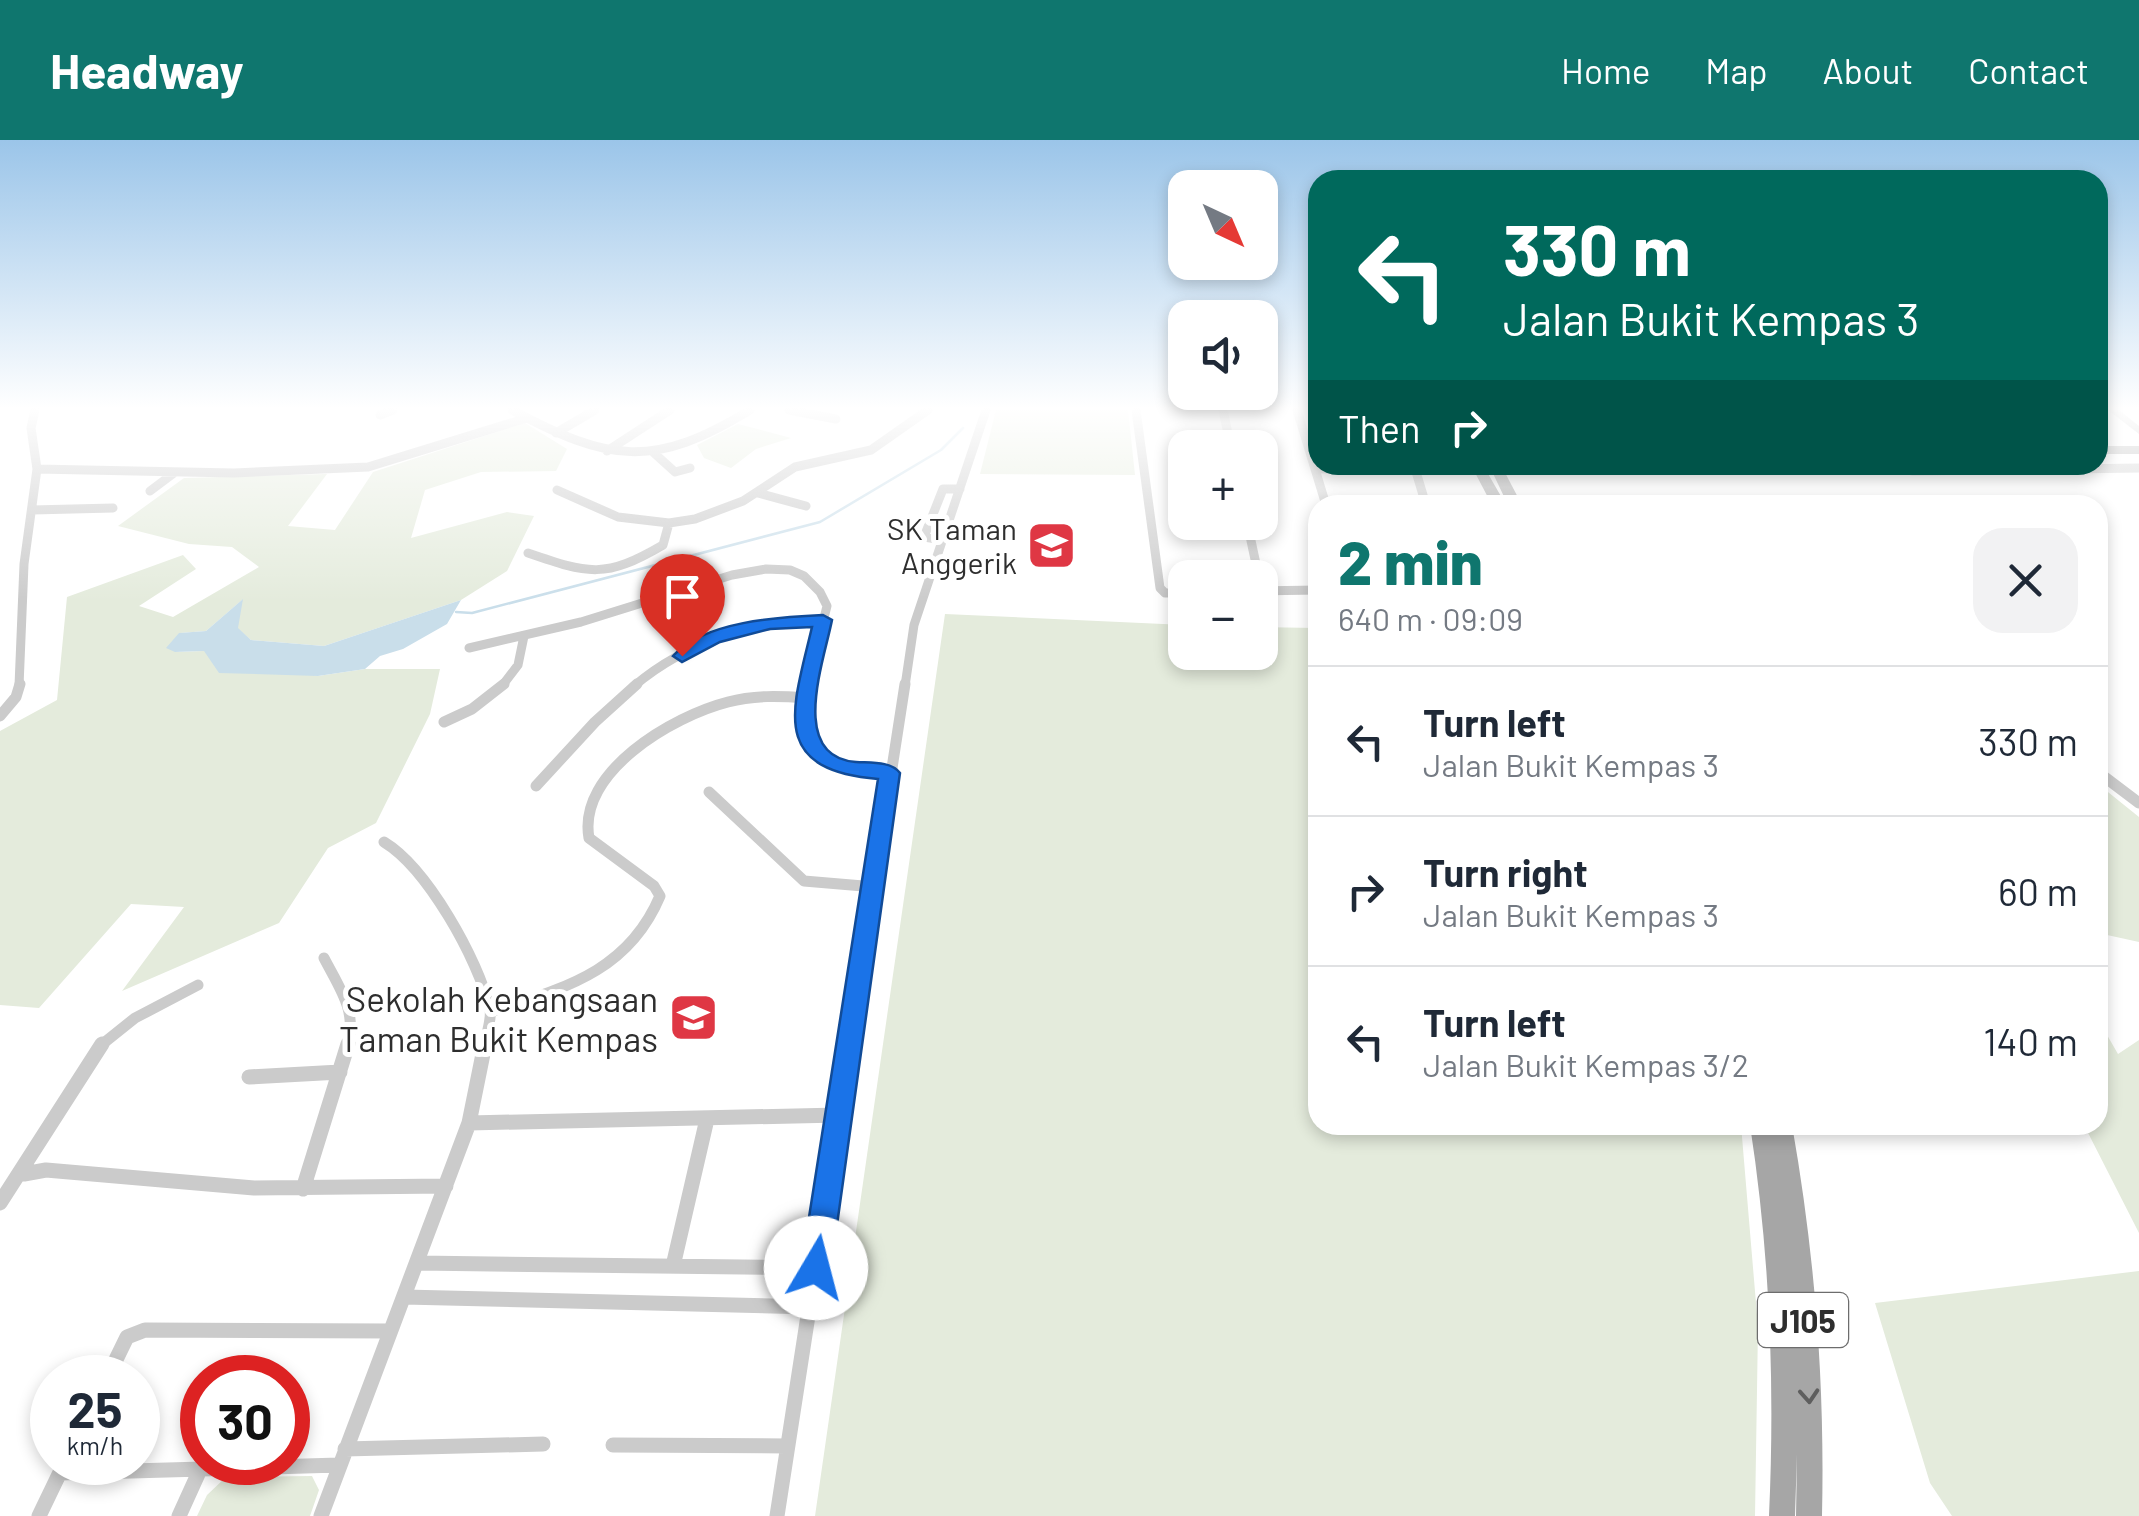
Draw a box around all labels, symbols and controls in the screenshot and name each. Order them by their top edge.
text: Headway [50,41,244,99]
text: Home [1561,49,1650,91]
text: Map [1705,49,1768,91]
text: About [1823,49,1913,91]
text: Contact [1968,49,2089,91]
north arrow [1168,170,1278,280]
map controls [1168,170,1278,670]
text: 330 m [1503,206,1691,290]
icon: left [1338,210,1468,340]
text: Jalan Bukit Kempas 3 [1503,291,1919,345]
button: sound [1168,300,1278,410]
icon: right [1441,400,1496,455]
text: Then [1338,405,1421,451]
button: + [1168,430,1278,540]
place label: SK Taman Anggerik [887,510,1017,580]
school or university icon: SK Taman Anggerik [1026,519,1078,571]
text: 2 min [1338,525,1483,597]
button: close [1973,528,2078,633]
pin [640,554,725,657]
button: − [1168,560,1278,670]
icon: arrive [655,569,710,624]
text: 640 m · 09:09 [1338,599,1523,637]
text: Turn left [1423,699,1566,745]
icon: left [1338,714,1393,769]
text: 330 m [1978,718,2078,764]
text: Jalan Bukit Kempas 3 [1423,745,1719,783]
text: Turn right [1423,849,1588,895]
icon: right [1338,864,1393,919]
text: 60 m [1998,868,2078,914]
text: Jalan Bukit Kempas 3 [1423,895,1719,933]
place label: Sekolah Kebangsaan Taman Bukit Kempas [339,977,658,1059]
school or university icon: Sekolah Kebangsaan Taman Bukit Kempas [667,992,719,1044]
text: Turn left [1423,999,1566,1045]
icon: left [1338,1014,1393,1069]
text: 140 m [1983,1018,2078,1064]
text: Jalan Bukit Kempas 3/2 [1423,1045,1749,1083]
position arrow [764,1216,868,1320]
road number: J105 [1758,1293,1848,1347]
speed limit sign: 30 [180,1355,310,1485]
text: 25 [68,1378,122,1438]
one-way arrow [1798,1388,1819,1404]
text: km/h [67,1430,123,1460]

